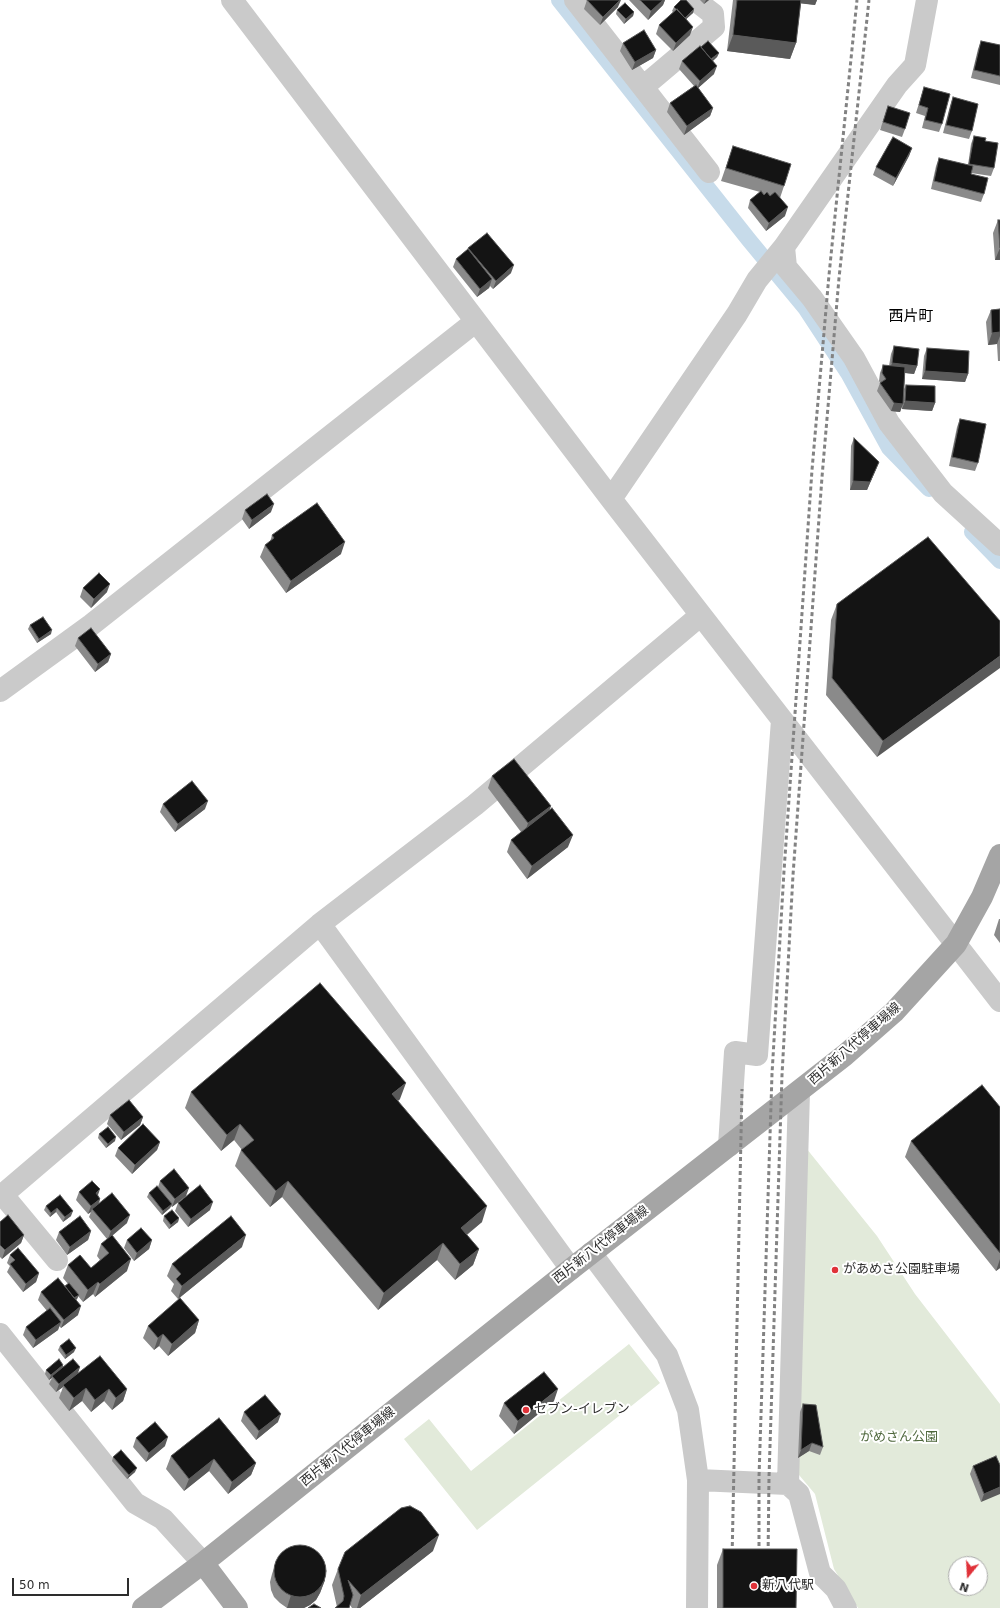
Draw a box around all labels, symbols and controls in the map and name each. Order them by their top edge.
district label: 西片町 [889,308,933,326]
street label: 西片新八代停車場線 [806,1000,904,1088]
street label: 西片新八代停車場線 [550,1203,652,1287]
place label: があめさ公園駐車場 [843,1262,960,1278]
marker: があめさ公園駐車場 [830,1265,840,1275]
place label: セブン-イレブン [534,1402,630,1418]
street label: 西片新八代停車場線 [298,1404,398,1490]
marker: セブン-イレブン [521,1405,531,1415]
park label: がめさん公園 [860,1430,938,1446]
north arrow [948,1556,988,1596]
scale bar [14,1570,131,1596]
text: 50 m [19,1578,50,1592]
place label: 新八代駅 [762,1578,814,1594]
text: N [958,1579,971,1595]
marker: 新八代駅 [749,1581,759,1591]

